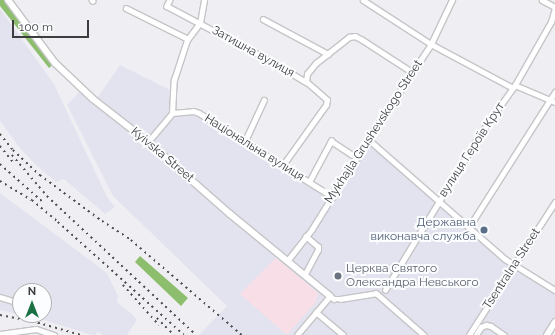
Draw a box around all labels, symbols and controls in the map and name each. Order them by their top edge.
scale bar [14,12,91,38]
text: 100 m [19,20,53,34]
street label: Затишна вулиця [209,23,297,81]
street label: Mykhajla Grushevskogo Street [322,58,426,206]
street label: вулиця Героїв Крут [436,100,508,200]
street label: Національна вулиця [201,111,307,185]
street label: Kyivska Street [128,125,196,185]
place label: Державна виконавча служба [371,216,476,244]
marker: Державна виконавча служба [479,225,489,235]
street label: Tsentralna Street [480,226,544,312]
place label: Церква Святого Олександра Невського [346,262,479,290]
marker: Церква Святого Олександра Невського [333,271,343,281]
north arrow [12,283,52,323]
text: N [28,285,36,298]

